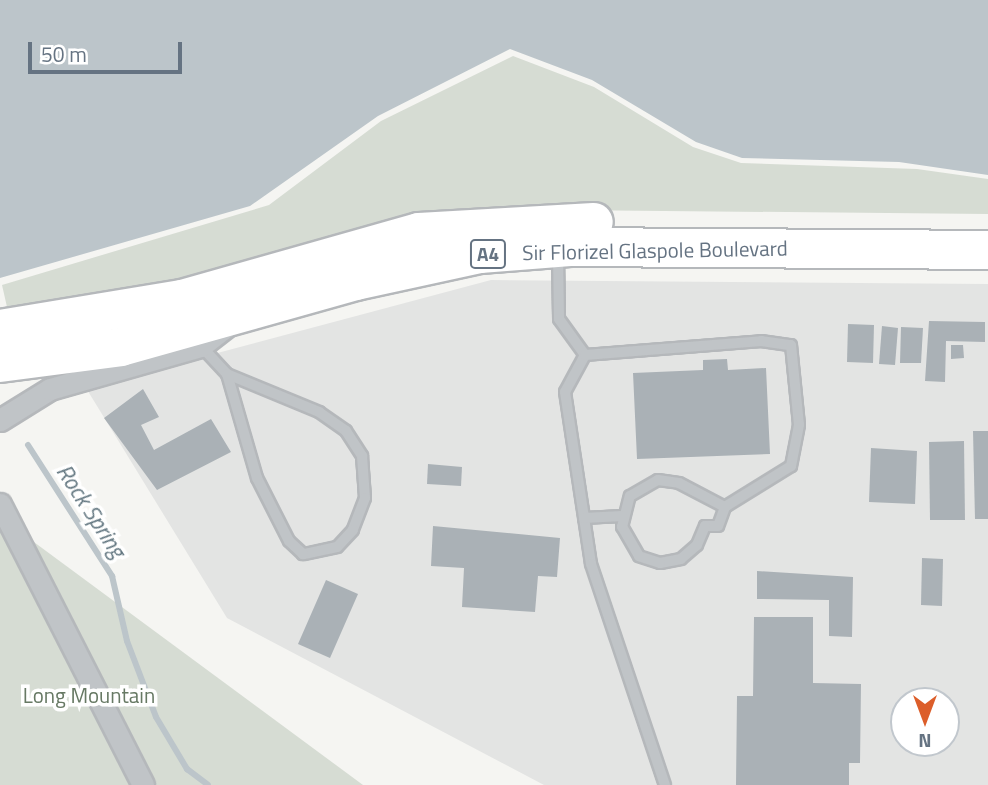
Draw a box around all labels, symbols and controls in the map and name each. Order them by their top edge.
scale bar [32,28,186,72]
text: 50 m [41,38,87,70]
street label: Sir Florizel Glaspole Boulevard [522,235,788,265]
road number: A4 [469,238,507,270]
water label: Rock Spring [51,459,131,563]
park label: Long Mountain [23,682,155,708]
north arrow [890,687,960,757]
text: N [918,727,932,756]

